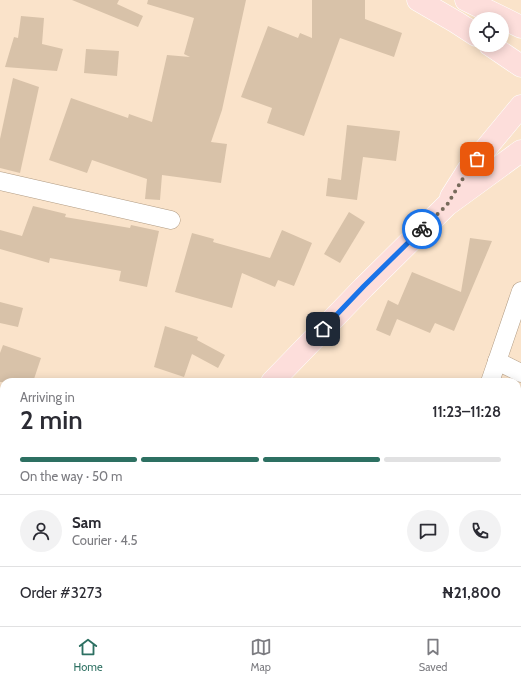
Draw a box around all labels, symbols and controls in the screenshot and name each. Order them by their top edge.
map controls [469,12,509,52]
button: locate [469,12,509,52]
pin [460,142,494,176]
icon: bag [466,148,488,170]
courier [402,209,442,249]
icon: bike [411,218,433,240]
pin [306,312,340,346]
icon: home [312,318,334,340]
text: Arriving in [20,389,75,405]
text: 11:23–11:28 [432,403,501,421]
text: 2 min [20,404,83,436]
text: On the way · 50 m [20,468,122,484]
button: person [20,510,62,552]
button: chat [407,510,449,552]
button: phone [459,510,501,552]
text: Sam [72,514,101,532]
text: Courier · 4.5 [72,532,137,548]
text: Order #3273 [20,584,102,602]
text: ₦21,800 [442,584,501,602]
tab: Home [74,636,103,674]
tab: Map [250,636,272,674]
tab: Saved [419,636,447,674]

